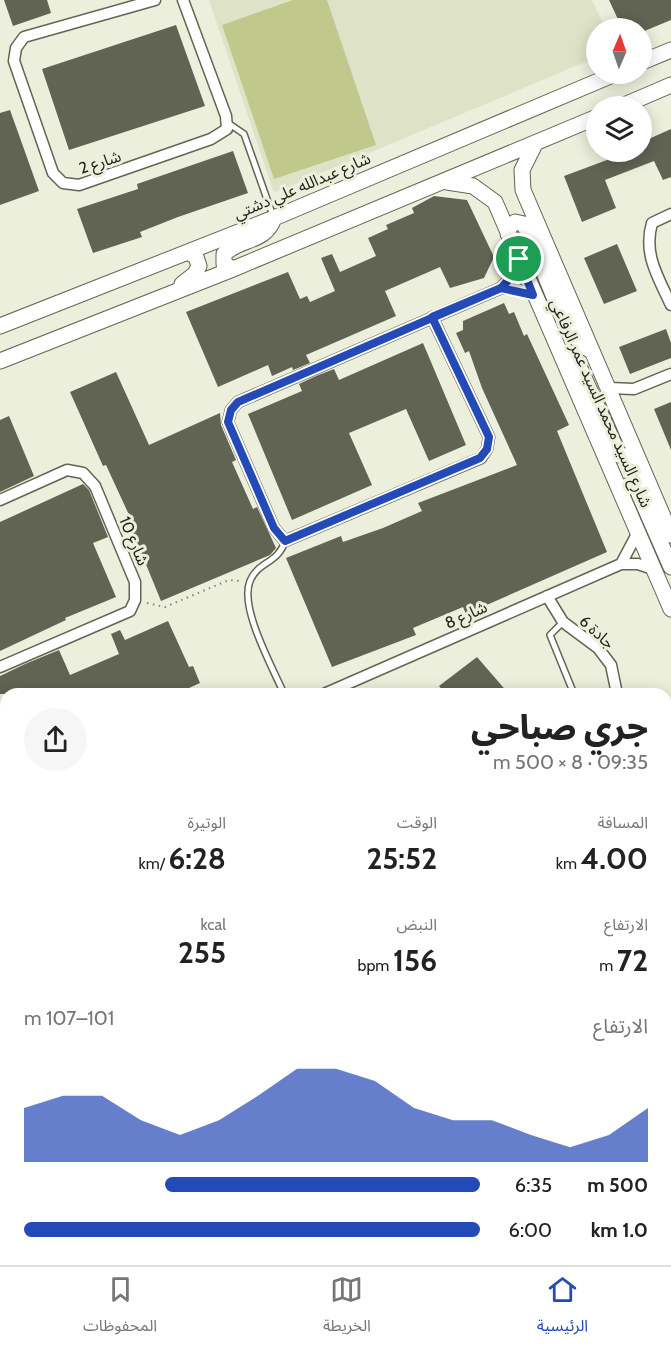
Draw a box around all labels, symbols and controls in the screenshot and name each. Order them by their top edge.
north arrow [586,18,652,84]
map controls [586,18,652,162]
button: layers [586,96,652,162]
street label: شارع 2 [77,146,124,181]
street label: شارع عبدالله علي دشتي [231,149,375,226]
pin [493,233,544,284]
icon: arrive [502,242,535,275]
street label: شارع السيد محمد السيد عمر الرفاعي [543,296,656,512]
street label: شارع 10 [112,514,153,569]
street label: شارع 8 [442,597,491,635]
street label: جادة 6 [575,611,619,653]
text: جري صباحي [471,707,648,747]
button: share [24,708,87,771]
text: 09:35 · 8 × 500 m [493,750,648,774]
text: الوتيرة [188,813,226,832]
text: الوقت [397,813,437,832]
text: المسافة [598,813,648,832]
text: 6:28 [168,840,226,877]
text: 25:52 [366,840,437,877]
text: 4.00 [581,840,648,877]
text: /km [139,854,168,873]
text: km [556,854,581,873]
text: kcal [200,915,226,934]
text: النبض [396,915,437,934]
text: الارتفاع [604,915,648,934]
text: 255 [178,934,226,971]
text: 156 [393,942,437,979]
text: 72 [617,942,648,979]
text: bpm [358,956,393,975]
text: m [599,956,617,975]
text: 101–107 m [24,1006,114,1030]
text: الارتفاع [593,1014,648,1038]
text: 6:35 [515,1173,552,1197]
text: 500 m [587,1173,648,1197]
text: 6:00 [509,1218,552,1242]
text: 1.0 km [591,1218,648,1242]
tab: المحفوظات [83,1273,157,1343]
tab: الخريطة [323,1273,371,1343]
tab: الرئيسية [537,1273,588,1343]

